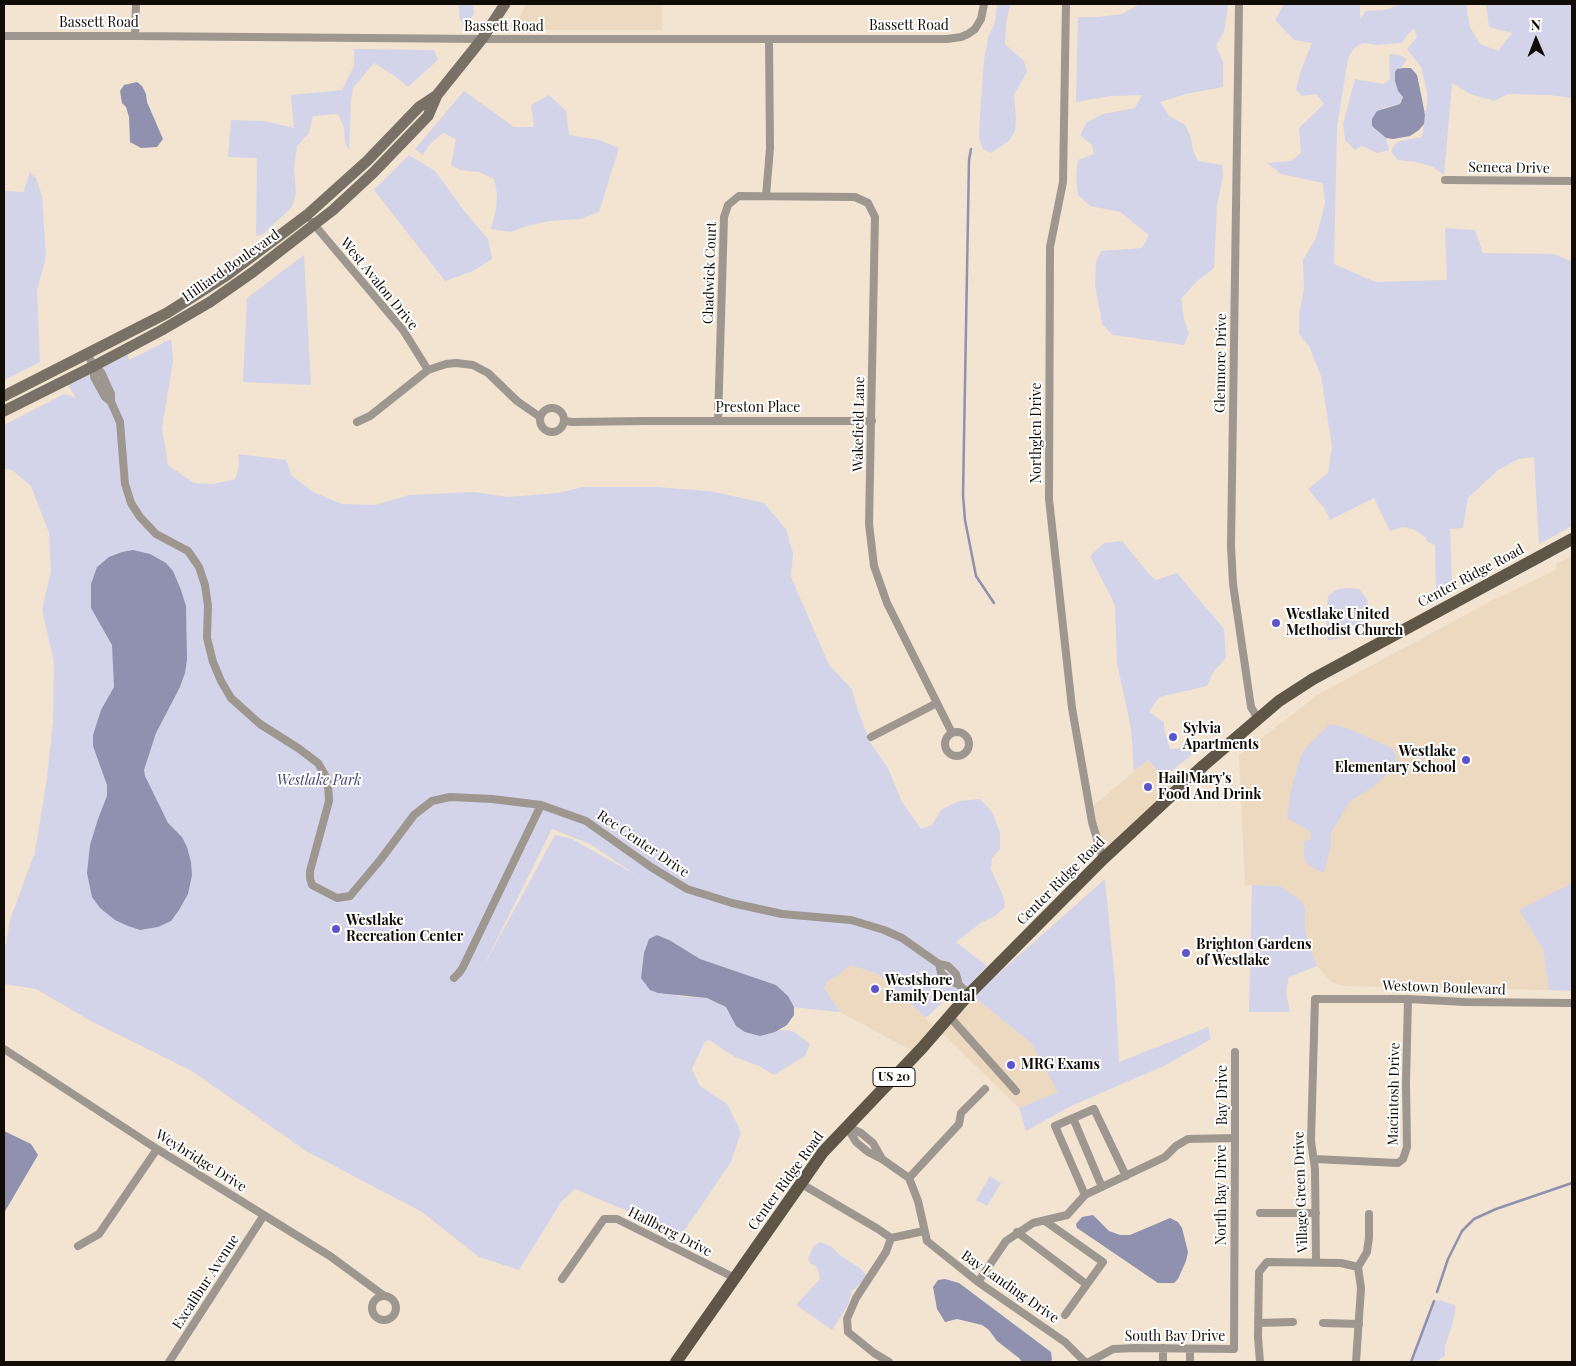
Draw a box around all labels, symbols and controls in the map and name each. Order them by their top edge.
street label: Bassett Road [59,15,139,31]
north arrow [1511,15,1561,65]
text: N [1531,15,1541,34]
street label: Bassett Road [869,18,949,34]
street label: Bassett Road [464,19,544,35]
street label: Seneca Drive [1468,159,1550,177]
street label: Chadwick Court [700,222,720,324]
street label: Hilliard Boulevard [179,226,283,306]
street label: West Avalon Drive [337,235,421,333]
street label: Glenmore Drive [1212,313,1230,413]
street label: Wakefield Lane [850,376,868,472]
street label: Northglen Drive [1029,382,1045,484]
street label: Preston Place [716,400,800,416]
street label: Center Ridge Road [1415,541,1527,611]
place label: Westlake United Methodist Church [1286,607,1403,640]
marker: Westlake United Methodist Church [1270,617,1282,629]
place label: Sylvia Apartments [1183,721,1259,754]
marker: Sylvia Apartments [1167,731,1179,743]
place label: Westlake Elementary School [1335,744,1456,776]
marker: Westlake Elementary School [1460,754,1472,766]
place label: Hail Mary's Food And Drink [1158,771,1262,804]
park label: Westlake Park [277,773,361,789]
marker: Hail Mary's Food And Drink [1142,781,1154,793]
street label: Rec Center Drive [594,807,692,881]
street label: Center Ridge Road [1013,833,1109,929]
place label: Westlake Recreation Center [346,913,463,946]
marker: Westlake Recreation Center [330,923,342,935]
place label: Brighton Gardens of Westlake [1196,937,1311,970]
marker: Brighton Gardens of Westlake [1180,947,1192,959]
place label: Westshore Family Dental [885,973,975,1006]
street label: Westown Boulevard [1382,977,1506,999]
marker: Westshore Family Dental [869,983,881,995]
street label: Macintosh Drive [1385,1042,1403,1146]
place label: MRG Exams [1021,1057,1100,1073]
marker: MRG Exams [1005,1059,1017,1071]
street label: Bay Drive [1215,1065,1231,1125]
road number: US 20 [873,1068,915,1086]
street label: Weybridge Drive [152,1126,250,1196]
street label: Center Ridge Road [745,1128,827,1234]
street label: Village Green Drive [1290,1131,1312,1253]
street label: North Bay Drive [1214,1145,1230,1245]
street label: Hallberg Drive [625,1204,715,1260]
street label: Excalibur Avenue [169,1232,243,1332]
street label: Bay Landing Drive [958,1247,1062,1327]
street label: South Bay Drive [1125,1329,1225,1345]

